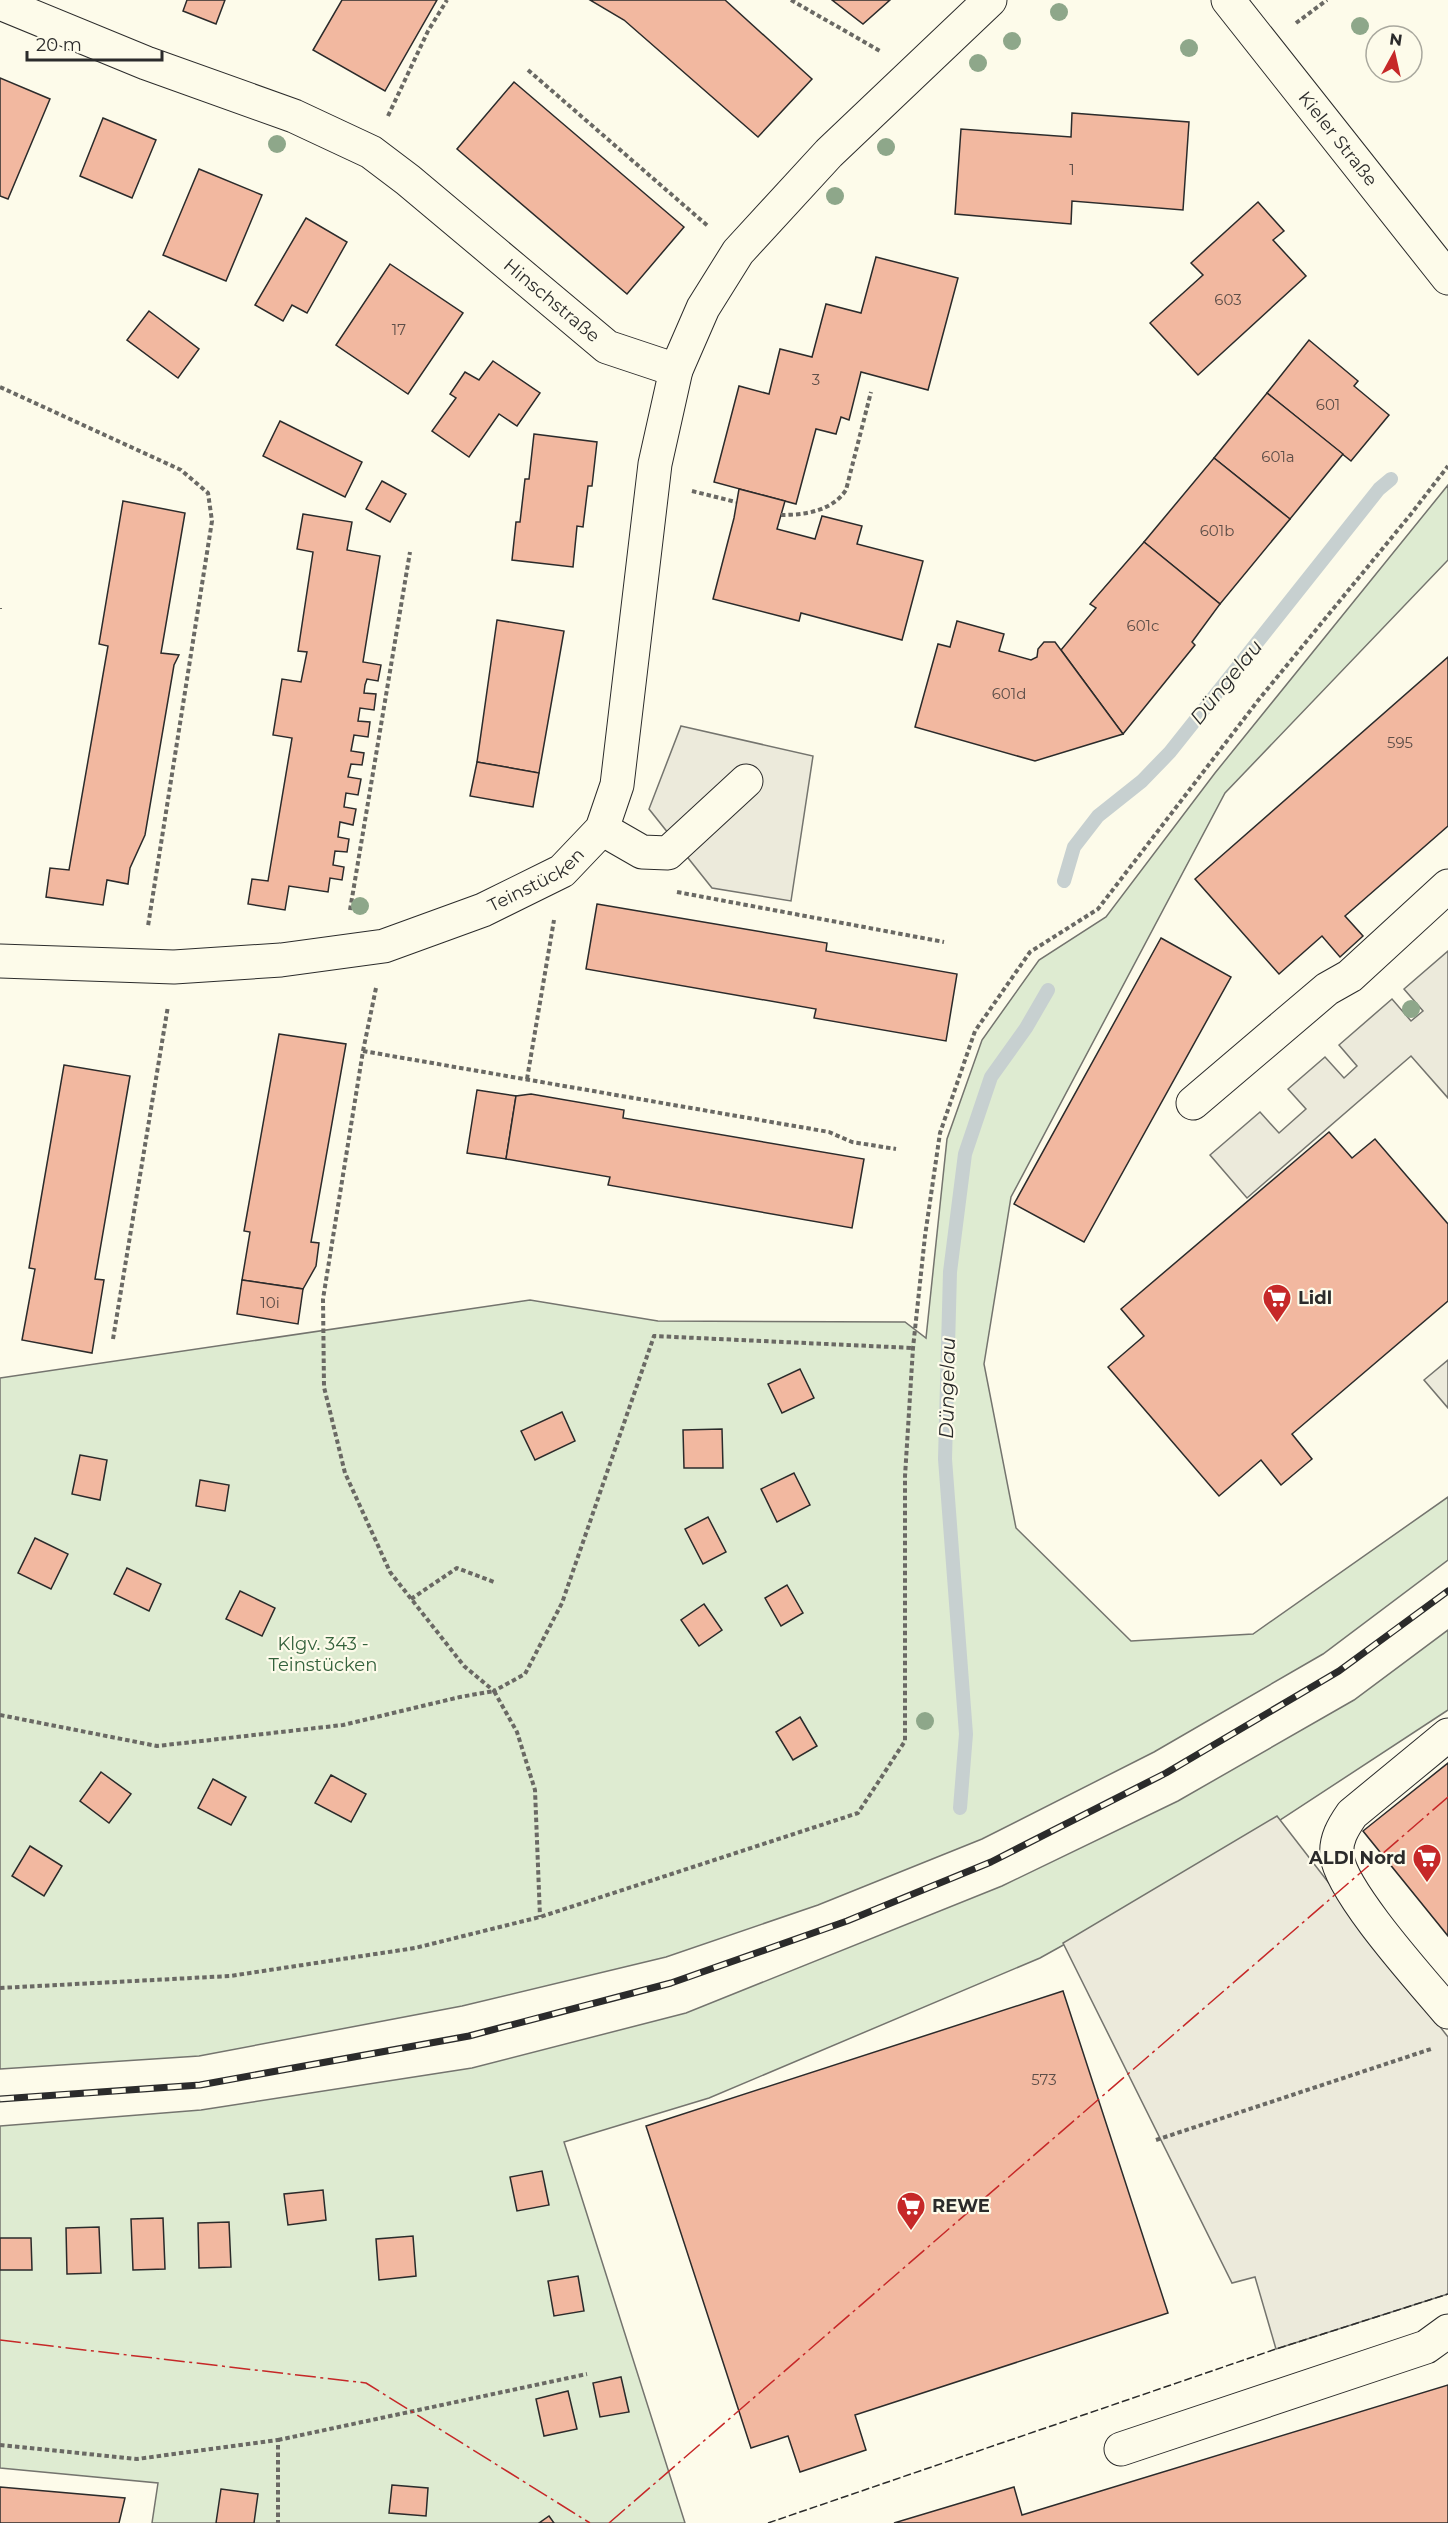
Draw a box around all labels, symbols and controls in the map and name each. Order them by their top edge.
scale bar [27,24,162,62]
north arrow [1364,24,1424,84]
text: N [1388,29,1404,50]
text: 20 m [36,34,82,56]
street label: Kieler Straße [1294,87,1382,191]
house number: 1 [1069,160,1075,179]
street label: Hinschstraße [499,254,604,347]
house number: 603 [1214,290,1242,309]
house number: 17 [392,320,406,339]
house number: 3 [812,370,820,389]
house number: 601 [1316,395,1340,414]
house number: 601a [1261,447,1295,466]
house number: 601b [1200,521,1234,540]
house number: 601c [1127,616,1159,635]
water label: Düngelau [1185,635,1267,729]
house number: 601d [992,684,1026,703]
house number: 595 [1387,733,1413,752]
street label: Teinstücken [484,843,589,917]
supermarket icon: Lidl [1261,1282,1293,1324]
place label: Lidl [1298,1287,1332,1309]
house number: 10i [260,1293,280,1312]
water label: Düngelau [934,1337,960,1439]
park label: Klgv. 343 - Teinstücken [269,1633,377,1676]
supermarket icon: ALDI Nord [1411,1842,1443,1884]
place label: ALDI Nord [1308,1847,1406,1869]
house number: 573 [1031,2070,1057,2089]
supermarket icon: REWE [895,2190,927,2232]
place label: REWE [932,2195,990,2217]

